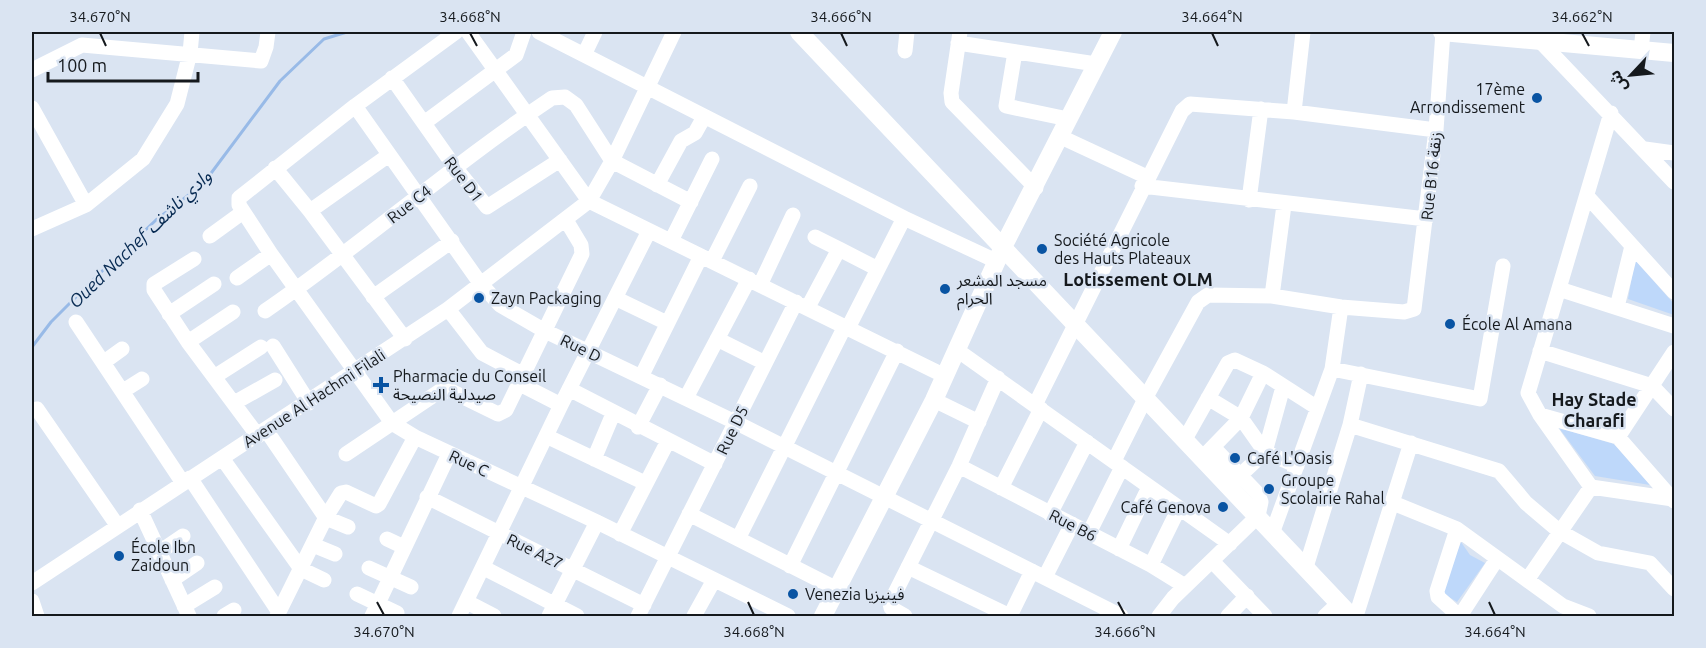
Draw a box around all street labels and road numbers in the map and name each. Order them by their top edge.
street label: Rue B16 زنقة [1417,131,1446,221]
street label: Rue D1 [441,153,487,205]
street label: Rue C4 [384,181,434,227]
street label: Rue D [558,331,604,365]
street label: Avenue Al Hachmi Filali [240,345,388,451]
street label: Rue D5 [713,403,751,457]
street label: Rue C [446,446,492,480]
street label: Rue B6 [1046,505,1100,545]
street label: Rue A27 [504,530,566,572]

